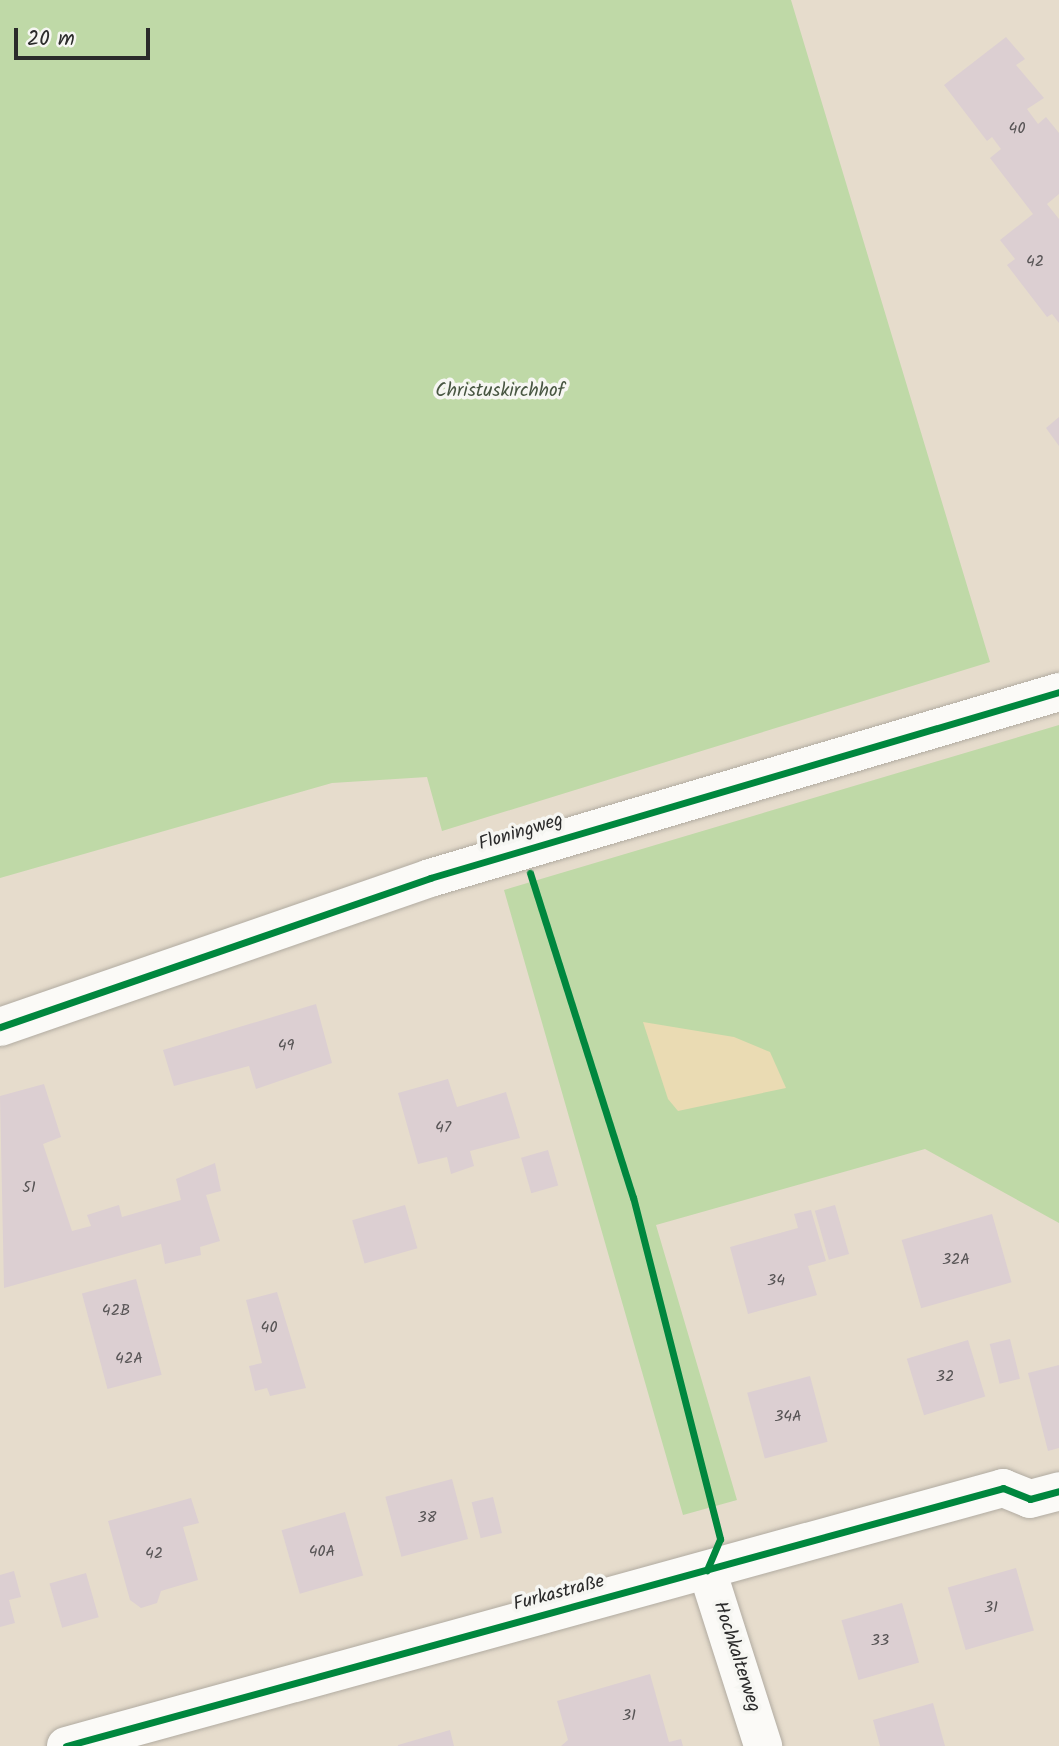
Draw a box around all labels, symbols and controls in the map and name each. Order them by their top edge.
scale bar [18,14,154,58]
text: 20 m [27,23,75,56]
house number: 40 [1009,119,1025,139]
house number: 42 [1026,252,1044,272]
park label: Christuskirchhof [435,381,565,403]
street label: Floningweg [476,809,566,857]
house number: 49 [278,1036,294,1056]
house number: 47 [435,1118,451,1138]
house number: 51 [22,1178,36,1198]
house number: 32A [942,1250,970,1270]
house number: 34 [767,1271,785,1291]
house number: 42B [102,1301,130,1321]
house number: 40 [261,1318,277,1338]
house number: 42A [115,1349,143,1369]
house number: 32 [936,1367,954,1387]
house number: 34A [774,1407,802,1427]
house number: 38 [418,1508,436,1528]
house number: 40A [309,1542,335,1562]
house number: 42 [145,1544,163,1564]
street label: Furkastraße [511,1571,607,1617]
house number: 31 [984,1598,998,1618]
street label: Hochkalterweg [707,1599,765,1715]
house number: 33 [871,1631,889,1651]
house number: 31 [622,1706,636,1726]

